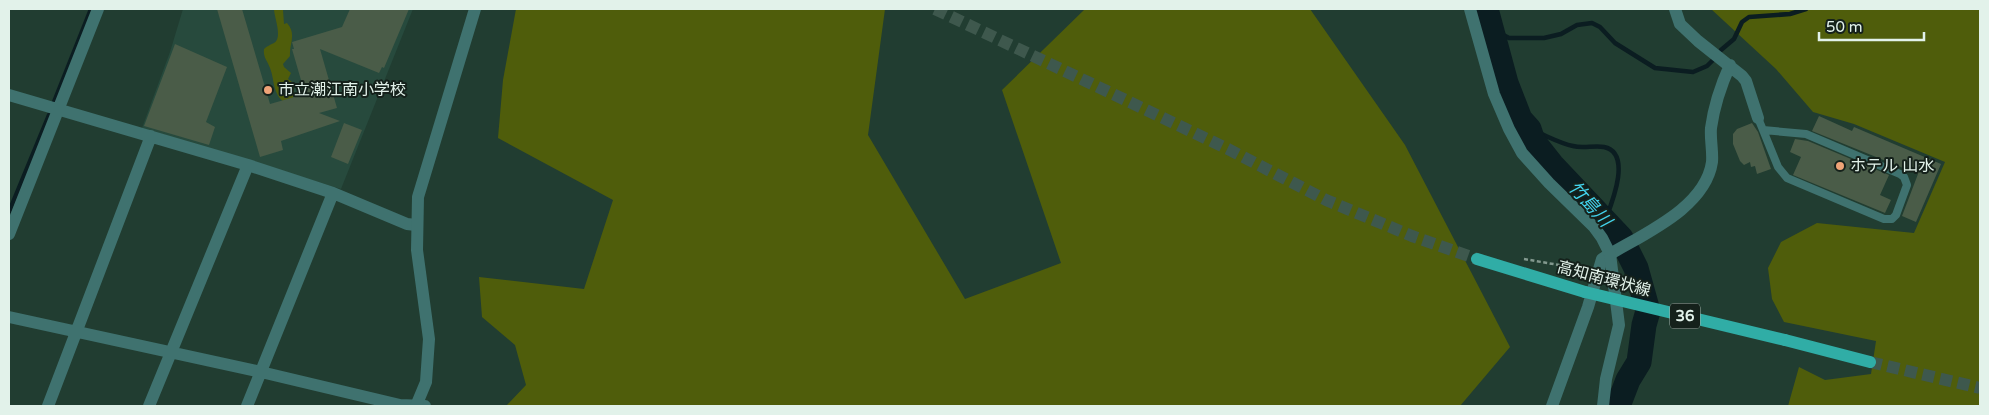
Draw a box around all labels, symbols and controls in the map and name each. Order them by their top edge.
scale bar [1819,10,1924,42]
text: 50 m [1826,18,1863,36]
place label: 市立潮江南小学校 [278,80,406,100]
marker: 市立潮江南小学校 [262,84,274,96]
place label: ホテル 山水 [1850,156,1934,176]
marker: ホテル 山水 [1834,160,1846,172]
water label: 竹島川 [1564,177,1618,233]
street label: 高知南環状線 [1555,257,1653,301]
road number: 36 [1670,304,1700,328]

